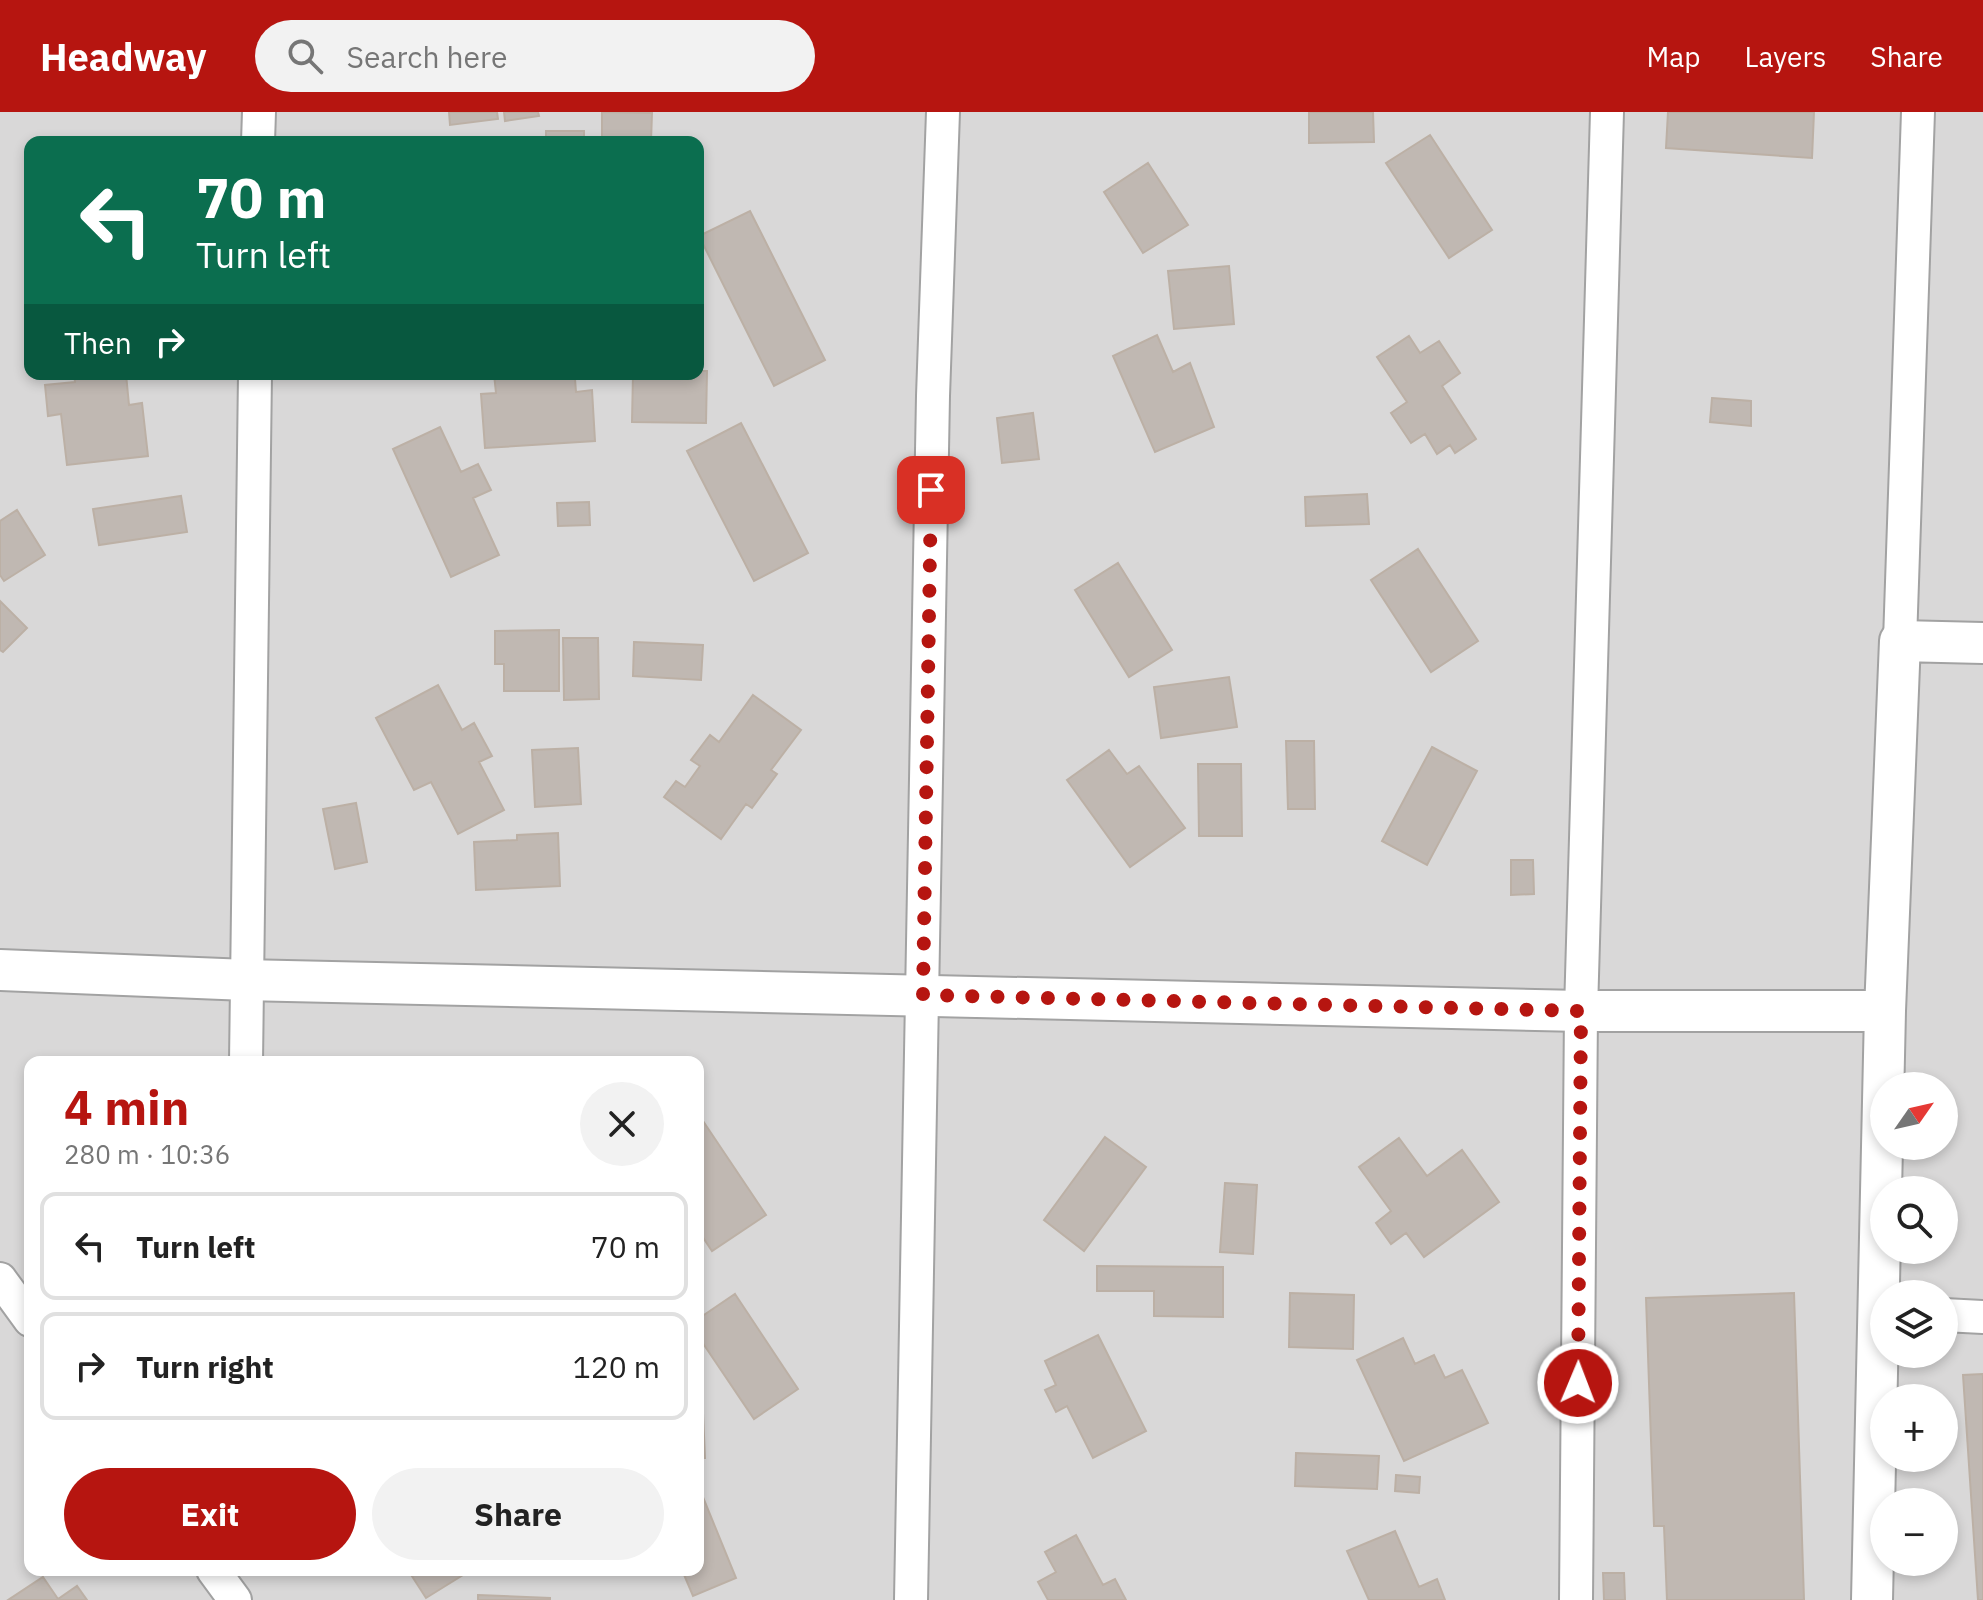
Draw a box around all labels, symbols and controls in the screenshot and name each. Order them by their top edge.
search box [255,20,815,92]
text: Headway [40,32,207,81]
icon: search [283,34,327,78]
text: Search here [347,37,507,76]
text: Map [1646,38,1700,75]
text: Layers [1744,38,1826,75]
text: Share [1870,38,1943,75]
text: 70 m [196,161,326,233]
icon: left [64,168,168,272]
text: Turn left [196,231,331,278]
icon: right [148,320,192,364]
text: Then [64,323,132,362]
pin [897,456,965,524]
icon: arrive [909,468,953,512]
north arrow [1870,1072,1958,1160]
map controls [1870,1072,1958,1576]
text: 4 min [64,1076,189,1138]
button: close [580,1082,664,1166]
text: 280 m · 10:36 [64,1137,230,1171]
button: search [1870,1176,1958,1264]
icon: left [68,1224,112,1268]
text: Turn left [136,1227,255,1266]
text: 70 m [591,1227,660,1266]
button: layers [1870,1280,1958,1368]
position arrow [1536,1341,1620,1425]
icon: right [68,1344,112,1388]
text: Turn right [136,1347,274,1386]
text: 120 m [573,1347,660,1386]
button: + [1870,1384,1958,1472]
button: Exit [64,1468,356,1560]
button: Share [372,1468,664,1560]
button: − [1870,1488,1958,1576]

